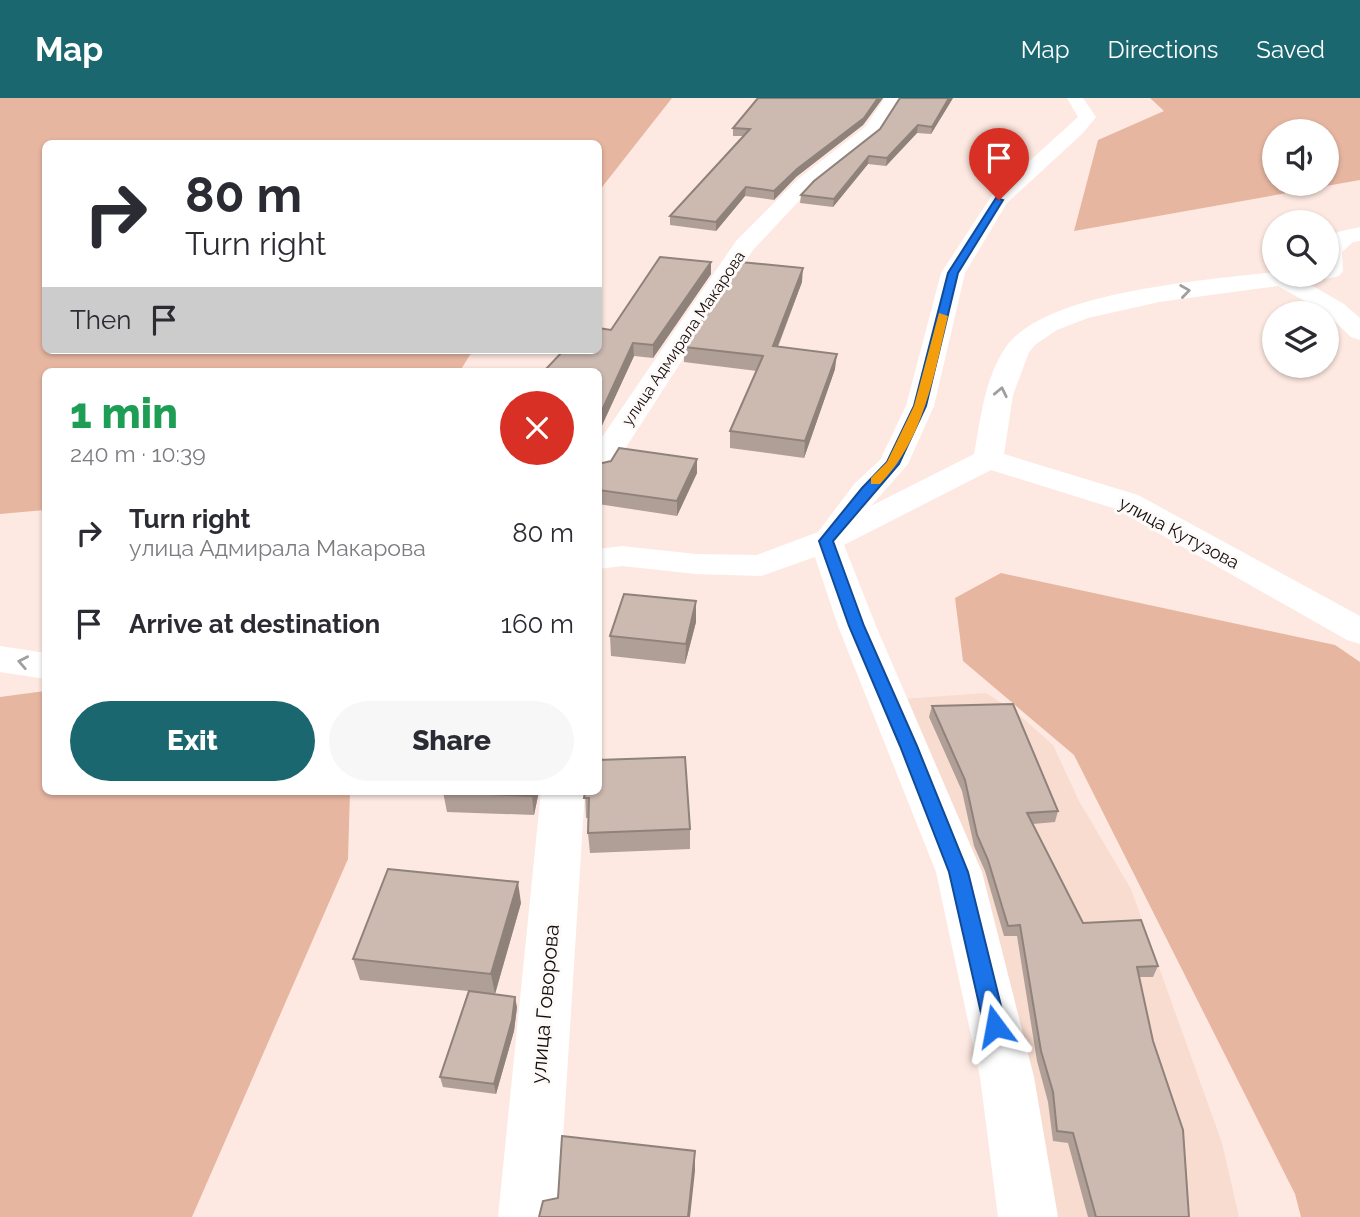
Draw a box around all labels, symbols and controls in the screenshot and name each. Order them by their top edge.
text: Map [35,30,103,69]
text: Map [1021,35,1070,64]
text: Directions [1108,35,1218,64]
text: Saved [1256,35,1325,64]
map controls [1262,119,1339,378]
button: sound [1262,119,1339,196]
pin [969,128,1029,200]
icon: arrive [980,139,1018,177]
text: 80 m [185,166,302,223]
icon: right [70,168,161,259]
button: search [1262,210,1339,287]
text: Turn right [185,225,326,262]
street label: улица Адмирала Макарова [618,247,749,429]
one-way arrow [1179,284,1191,299]
icon: arrive [145,301,183,339]
button: layers [1262,301,1339,378]
text: Then [70,305,131,335]
one-way arrow [993,386,1008,398]
text: 1 min [70,389,178,438]
button: close [500,391,574,465]
text: 240 m · 10:39 [70,440,206,467]
street label: улица Кутузова [1116,492,1243,573]
text: Turn right [129,504,250,534]
icon: right [70,514,108,552]
text: 80 m [512,518,574,548]
text: улица Адмирала Макарова [129,534,426,561]
icon: arrive [70,605,108,643]
text: Arrive at destination [129,609,380,639]
text: 160 m [501,609,574,639]
one-way arrow [17,655,29,670]
button: Exit [70,701,315,781]
button: Share [329,701,574,781]
street label: улица Говорова [525,923,564,1085]
position arrow [958,989,1032,1063]

